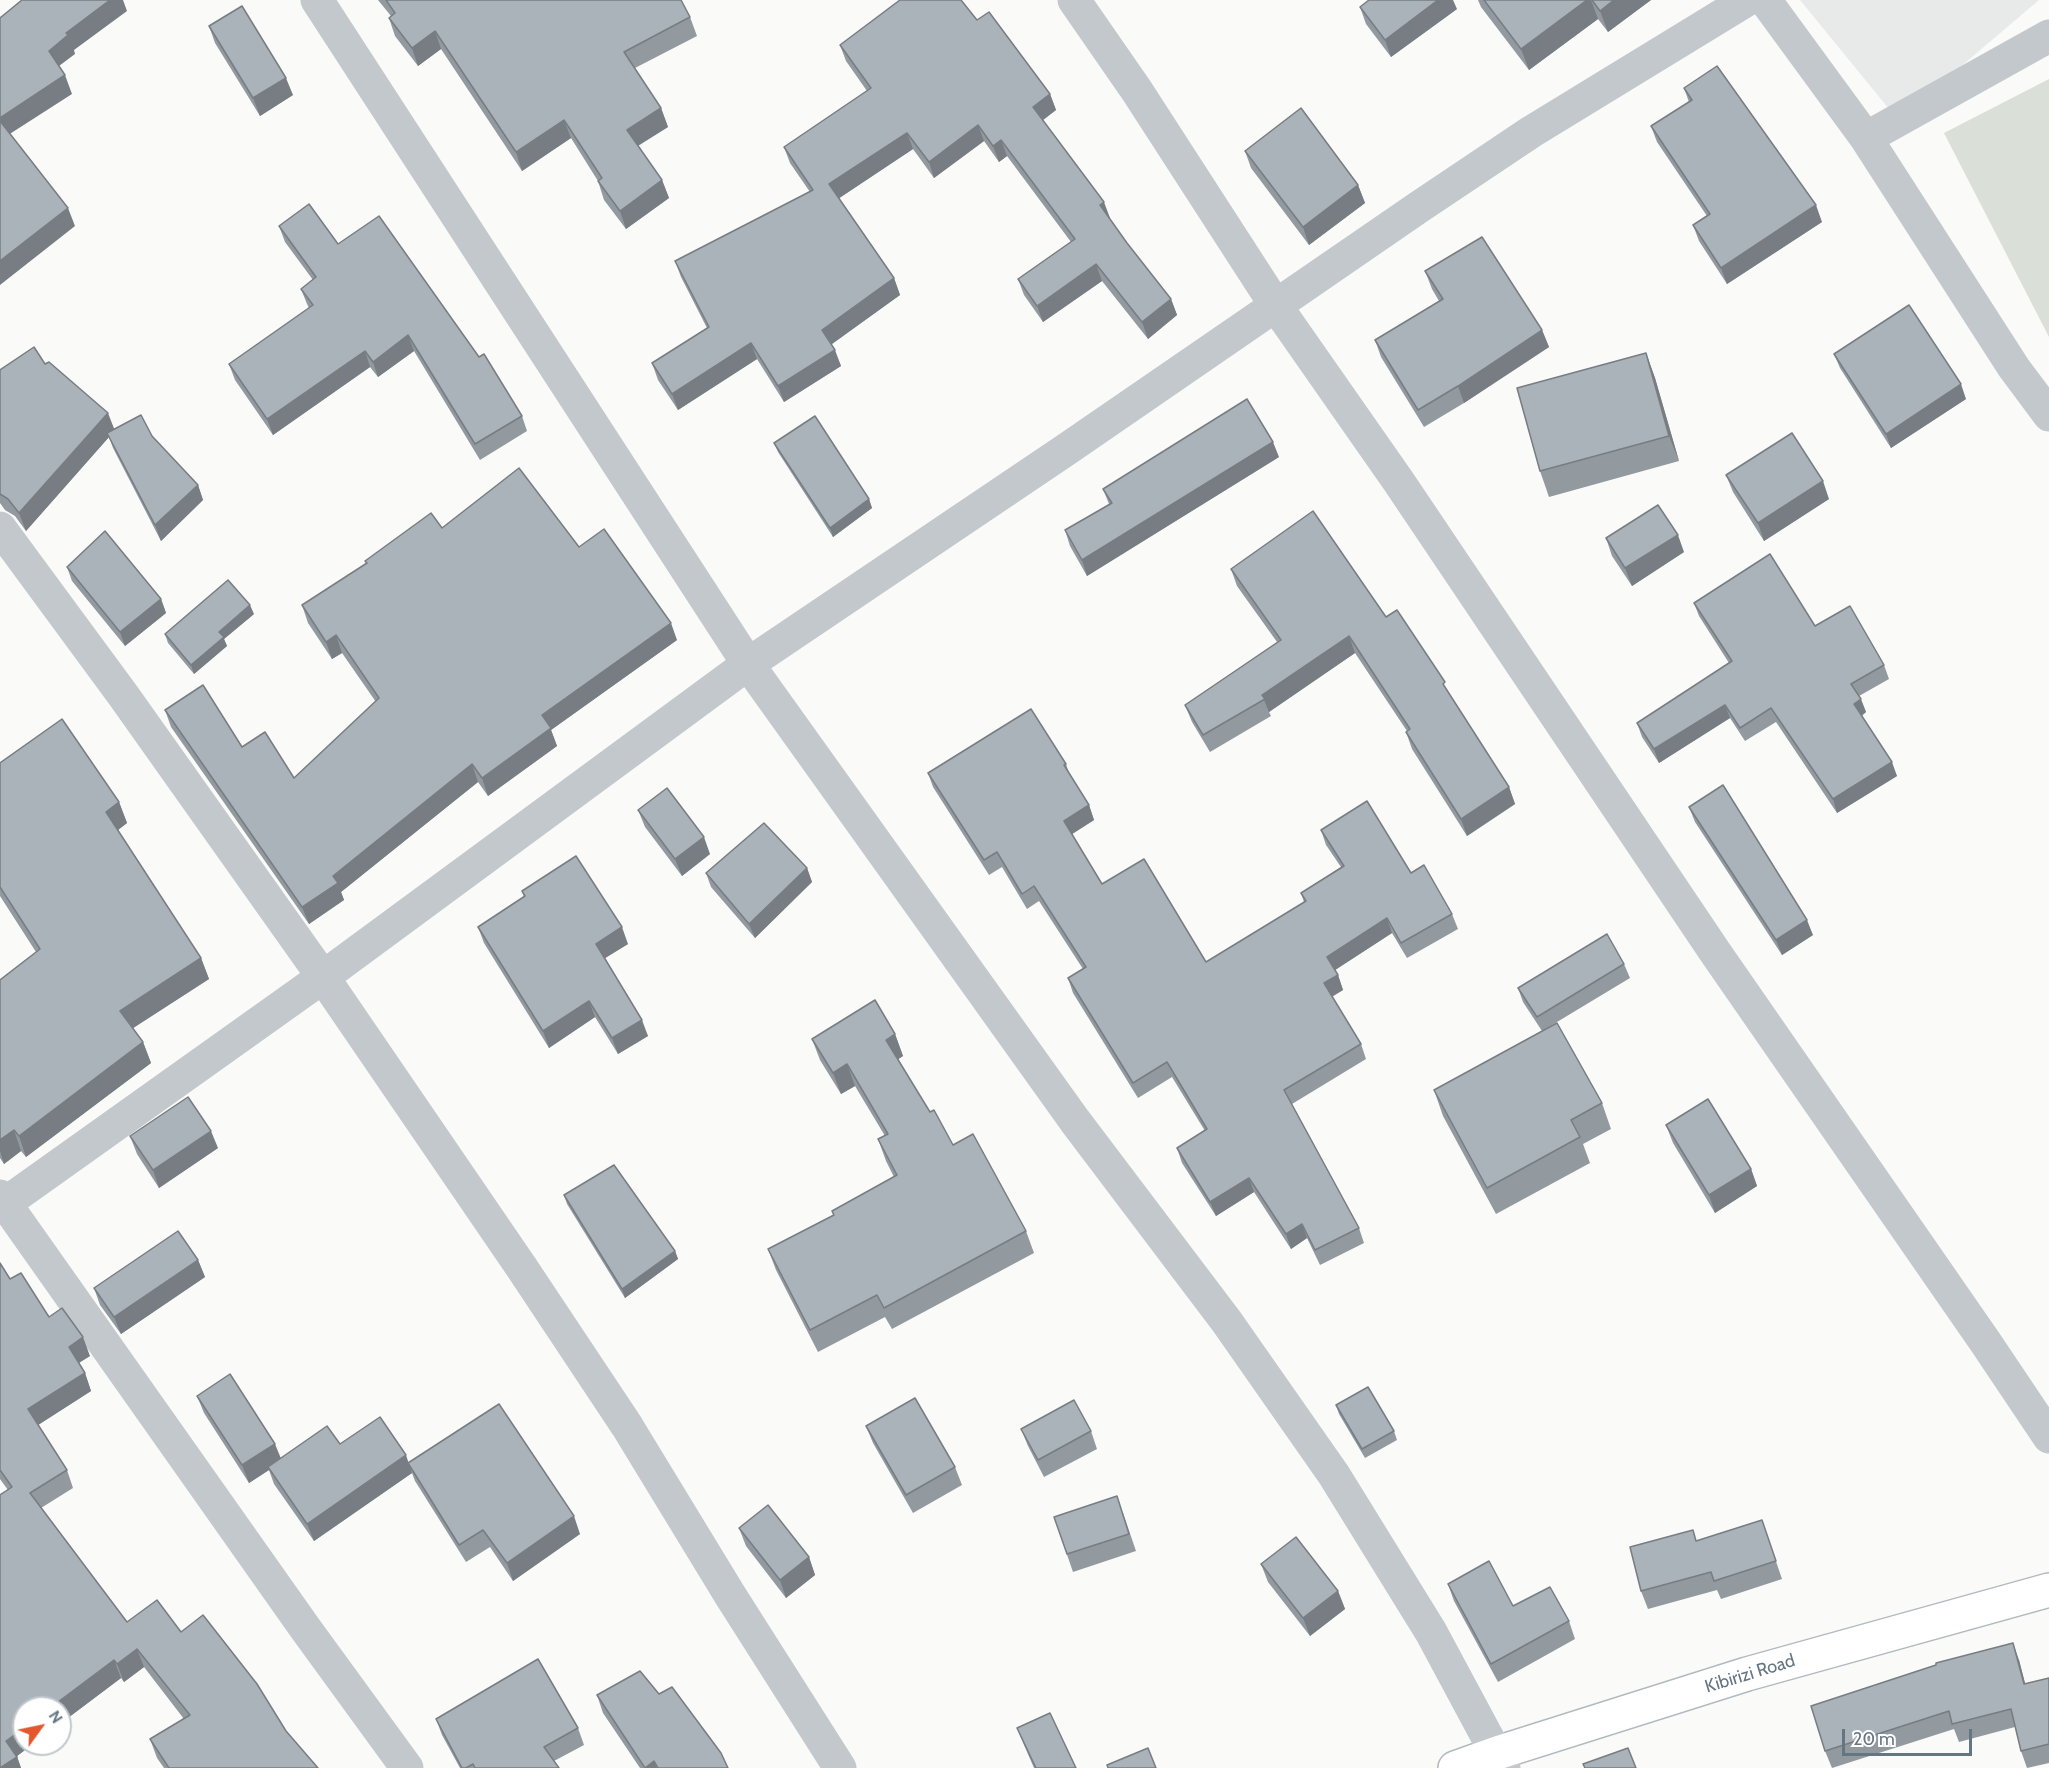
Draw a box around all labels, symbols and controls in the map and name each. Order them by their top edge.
street label: Kibirizi Road [1702,1650,1798,1698]
north arrow [12,1696,72,1756]
text: N [45,1707,67,1727]
scale bar [1845,1717,1976,1755]
text: 20 m [1853,1728,1895,1750]

